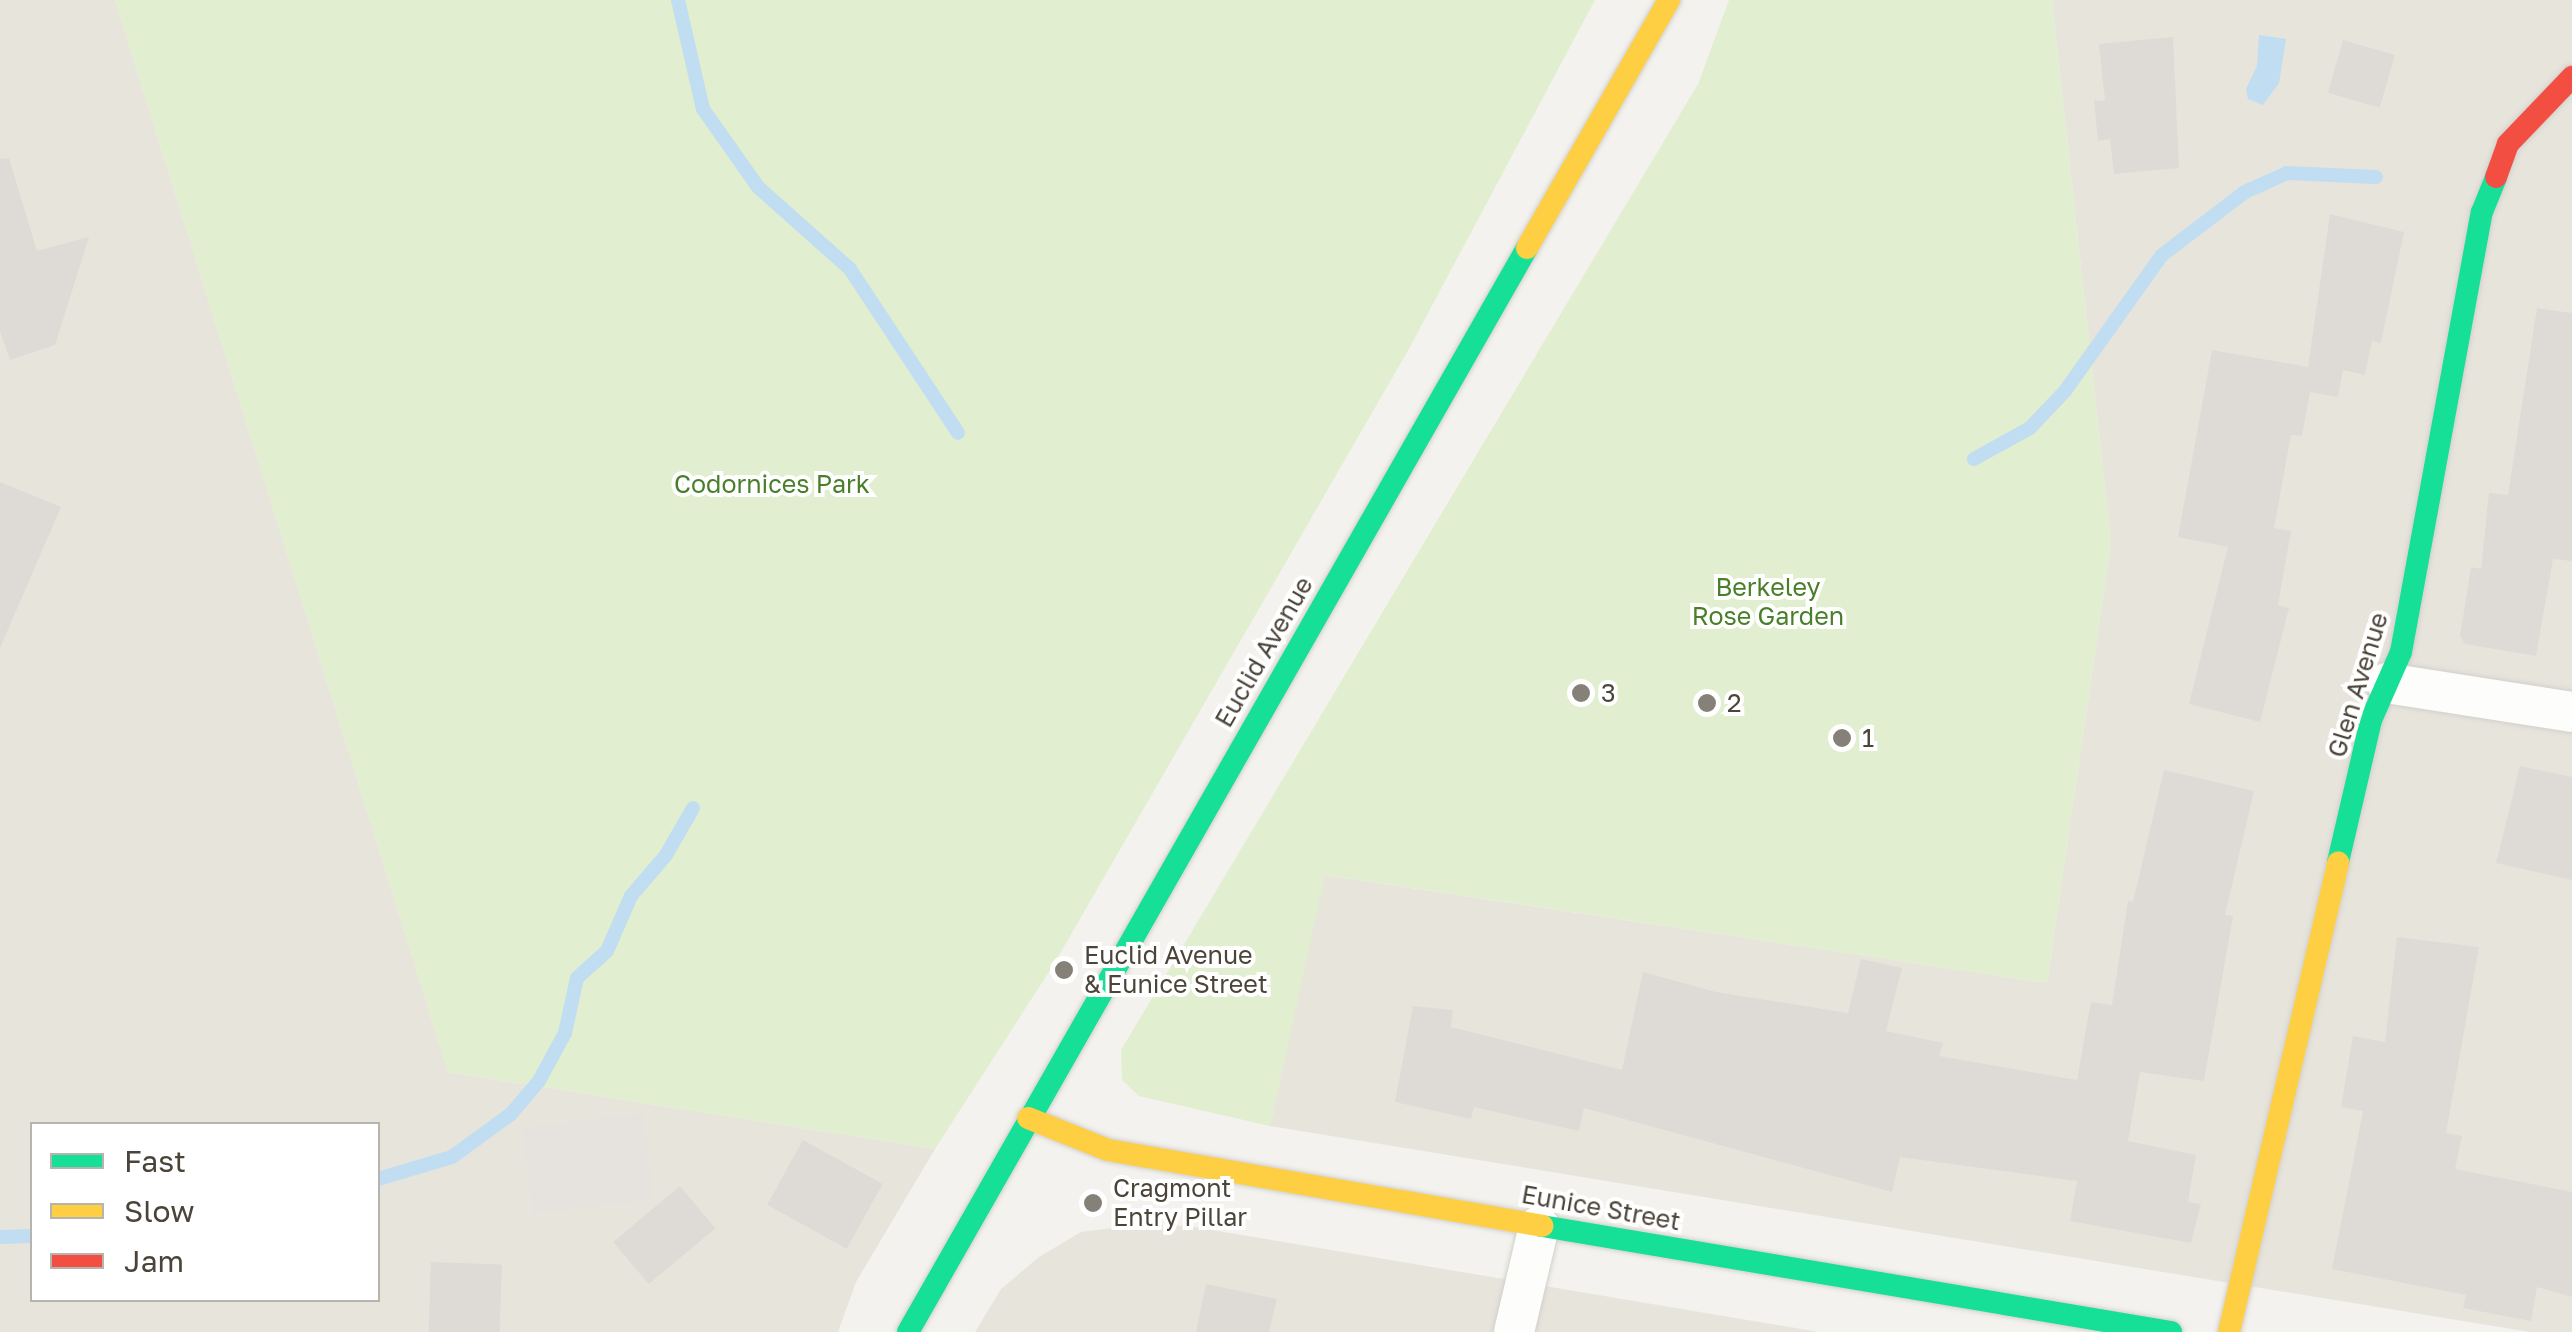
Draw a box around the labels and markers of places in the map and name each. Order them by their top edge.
place label: 3 [1601,678,1616,708]
marker: 3 [1570,682,1592,704]
place label: 2 [1727,688,1741,718]
marker: 2 [1696,692,1718,714]
place label: 1 [1862,723,1874,753]
marker: 1 [1831,727,1853,749]
place label: Euclid Avenue & Eunice Street [1084,941,1268,1000]
marker: Euclid Avenue & Eunice Street [1053,959,1075,981]
place label: Cragmont Entry Pillar [1113,1174,1247,1233]
marker: Cragmont Entry Pillar [1082,1192,1104,1214]

